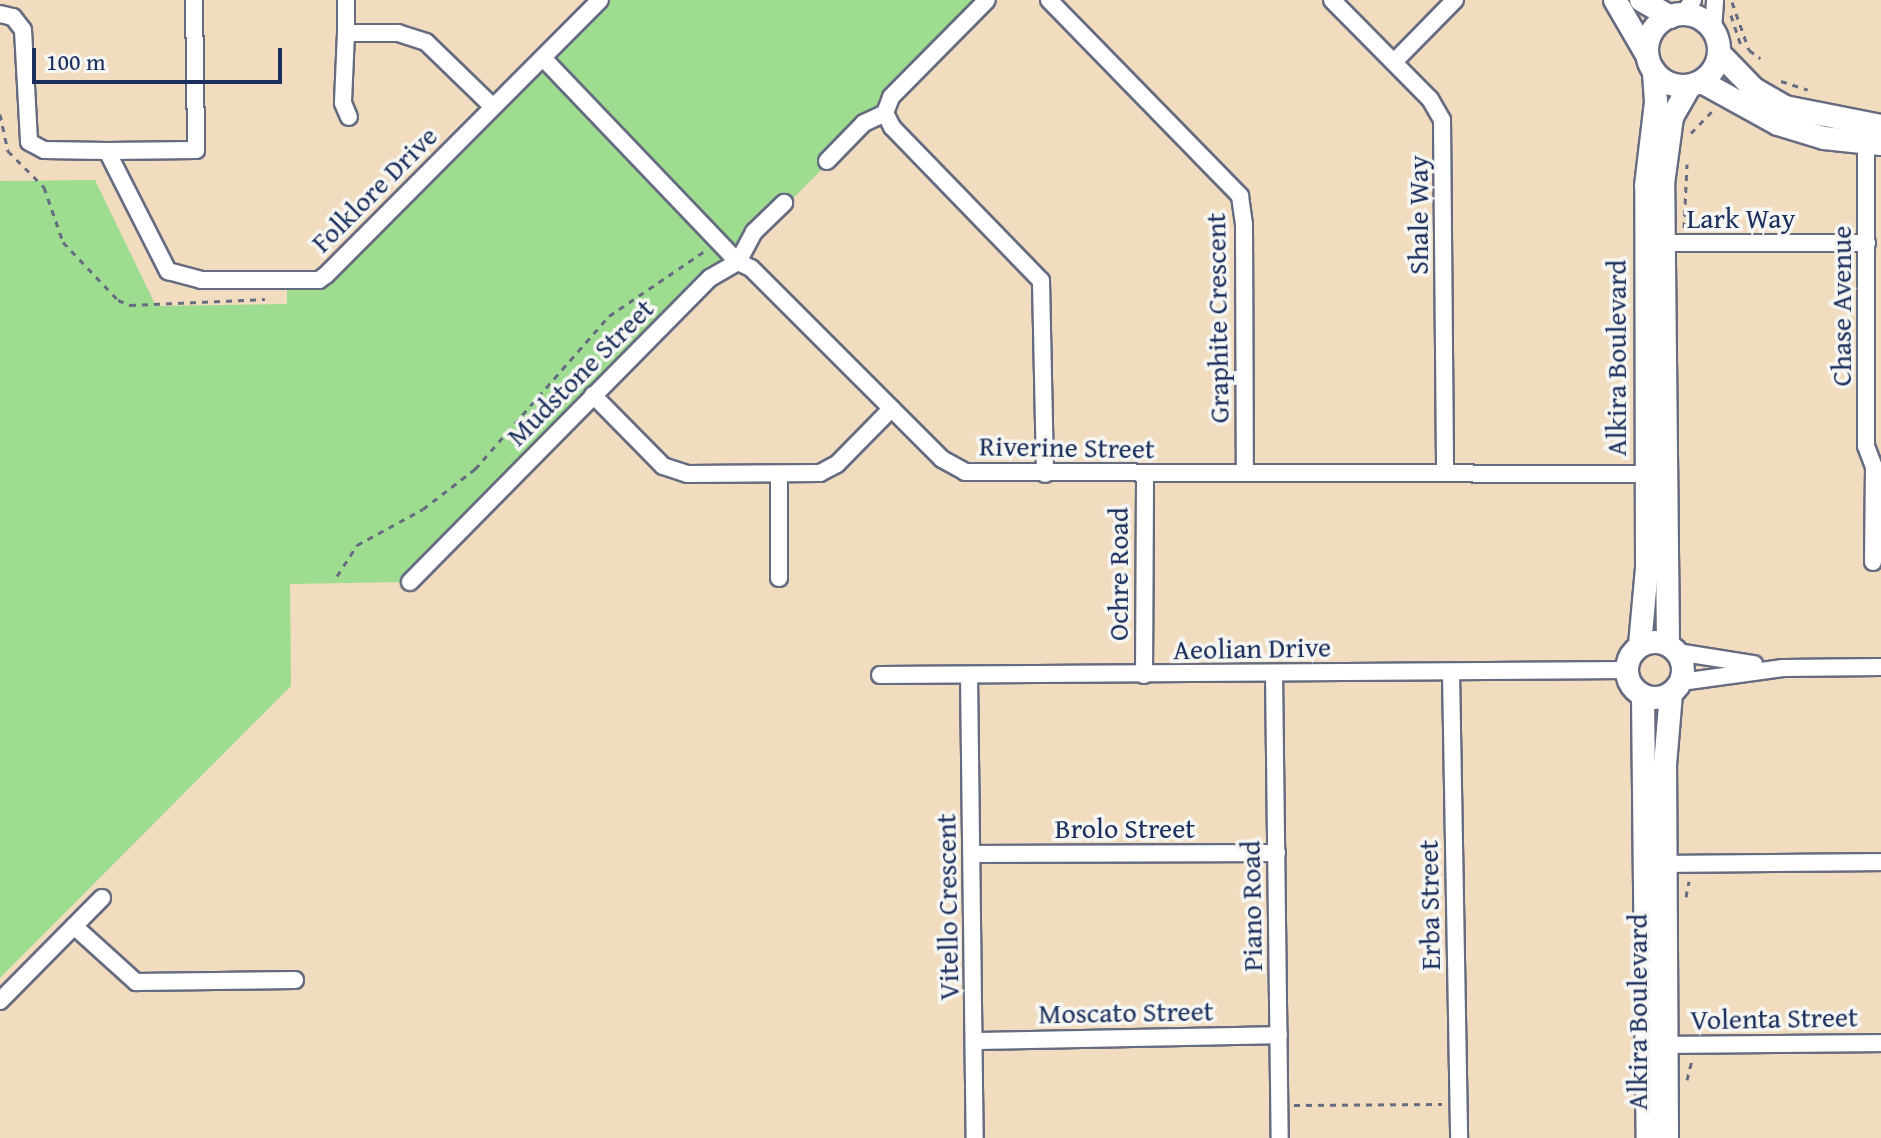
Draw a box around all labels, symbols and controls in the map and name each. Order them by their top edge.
scale bar [36,32,286,82]
text: 100 m [46,44,106,79]
street label: Folklore Drive [304,119,444,259]
street label: Shale Way [1401,155,1435,275]
street label: Lark Way [1687,201,1795,235]
street label: Graphite Crescent [1198,212,1236,424]
street label: Chase Avenue [1824,226,1858,386]
street label: Alkira Boulevard [1599,260,1633,456]
street label: Mudstone Street [499,291,661,453]
street label: Riverine Street [979,429,1155,465]
street label: Ochre Road [1101,507,1135,641]
street label: Aeolian Drive [1173,630,1331,666]
street label: Brolo Street [1055,811,1195,845]
street label: Vitello Crescent [929,813,965,1001]
street label: Piano Road [1233,840,1269,972]
street label: Erba Street [1411,840,1447,970]
street label: Alkira Boulevard [1620,914,1654,1110]
street label: Moscato Street [1038,994,1214,1030]
street label: Volenta Street [1690,1000,1858,1036]

